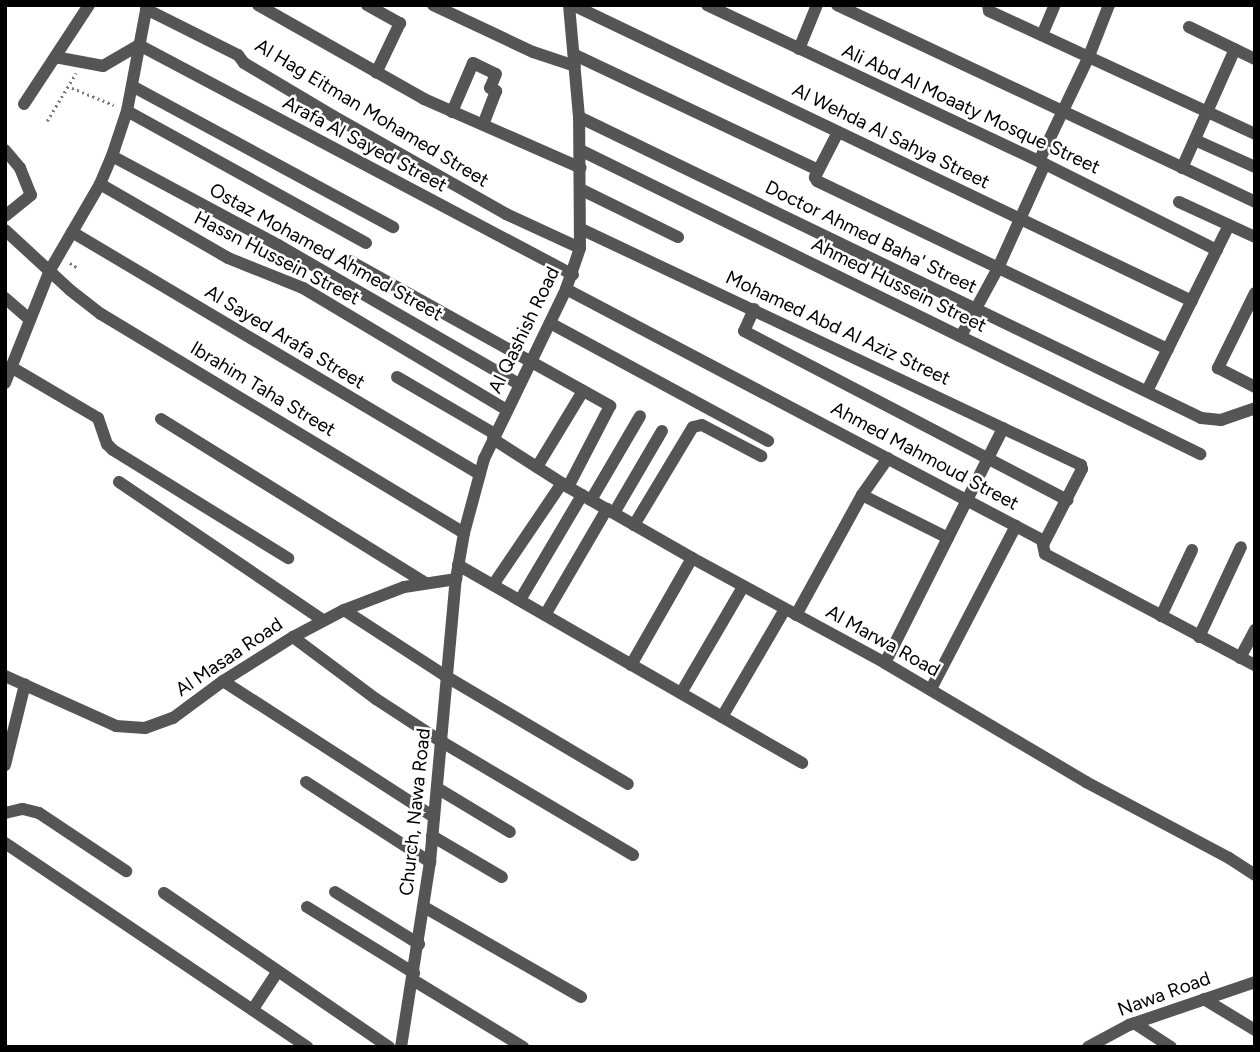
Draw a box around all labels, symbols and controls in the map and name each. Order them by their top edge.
street label: Al Hag Eitman Mohamed Street [251,34,493,192]
street label: Ali Abd Al Moaaty Mosque Street [838,39,1104,179]
street label: Al Wehda Al Sahya Street [789,78,993,194]
street label: Arafa Al Sayed Street [279,91,451,197]
street label: Doctor Ahmed Baha' Street [761,176,981,298]
street label: Ostaz Mohamed Ahmed Street [205,178,447,326]
street label: Hassn Hussein Street [190,206,364,310]
street label: Ahmed Hussein Street [808,233,990,337]
street label: Al Qashish Road [484,263,564,397]
street label: Mohamed Abd Al Aziz Street [722,266,954,390]
street label: Al Sayed Arafa Street [201,280,369,394]
street label: Ibrahim Taha Street [186,337,340,441]
street label: Ahmed Mahmoud Street [827,397,1023,515]
street label: Al Marwa Road [822,600,944,682]
street label: Al Masaa Road [171,613,287,701]
street label: Church, Nawa Road [395,727,435,897]
street label: Nawa Road [1115,967,1213,1021]

